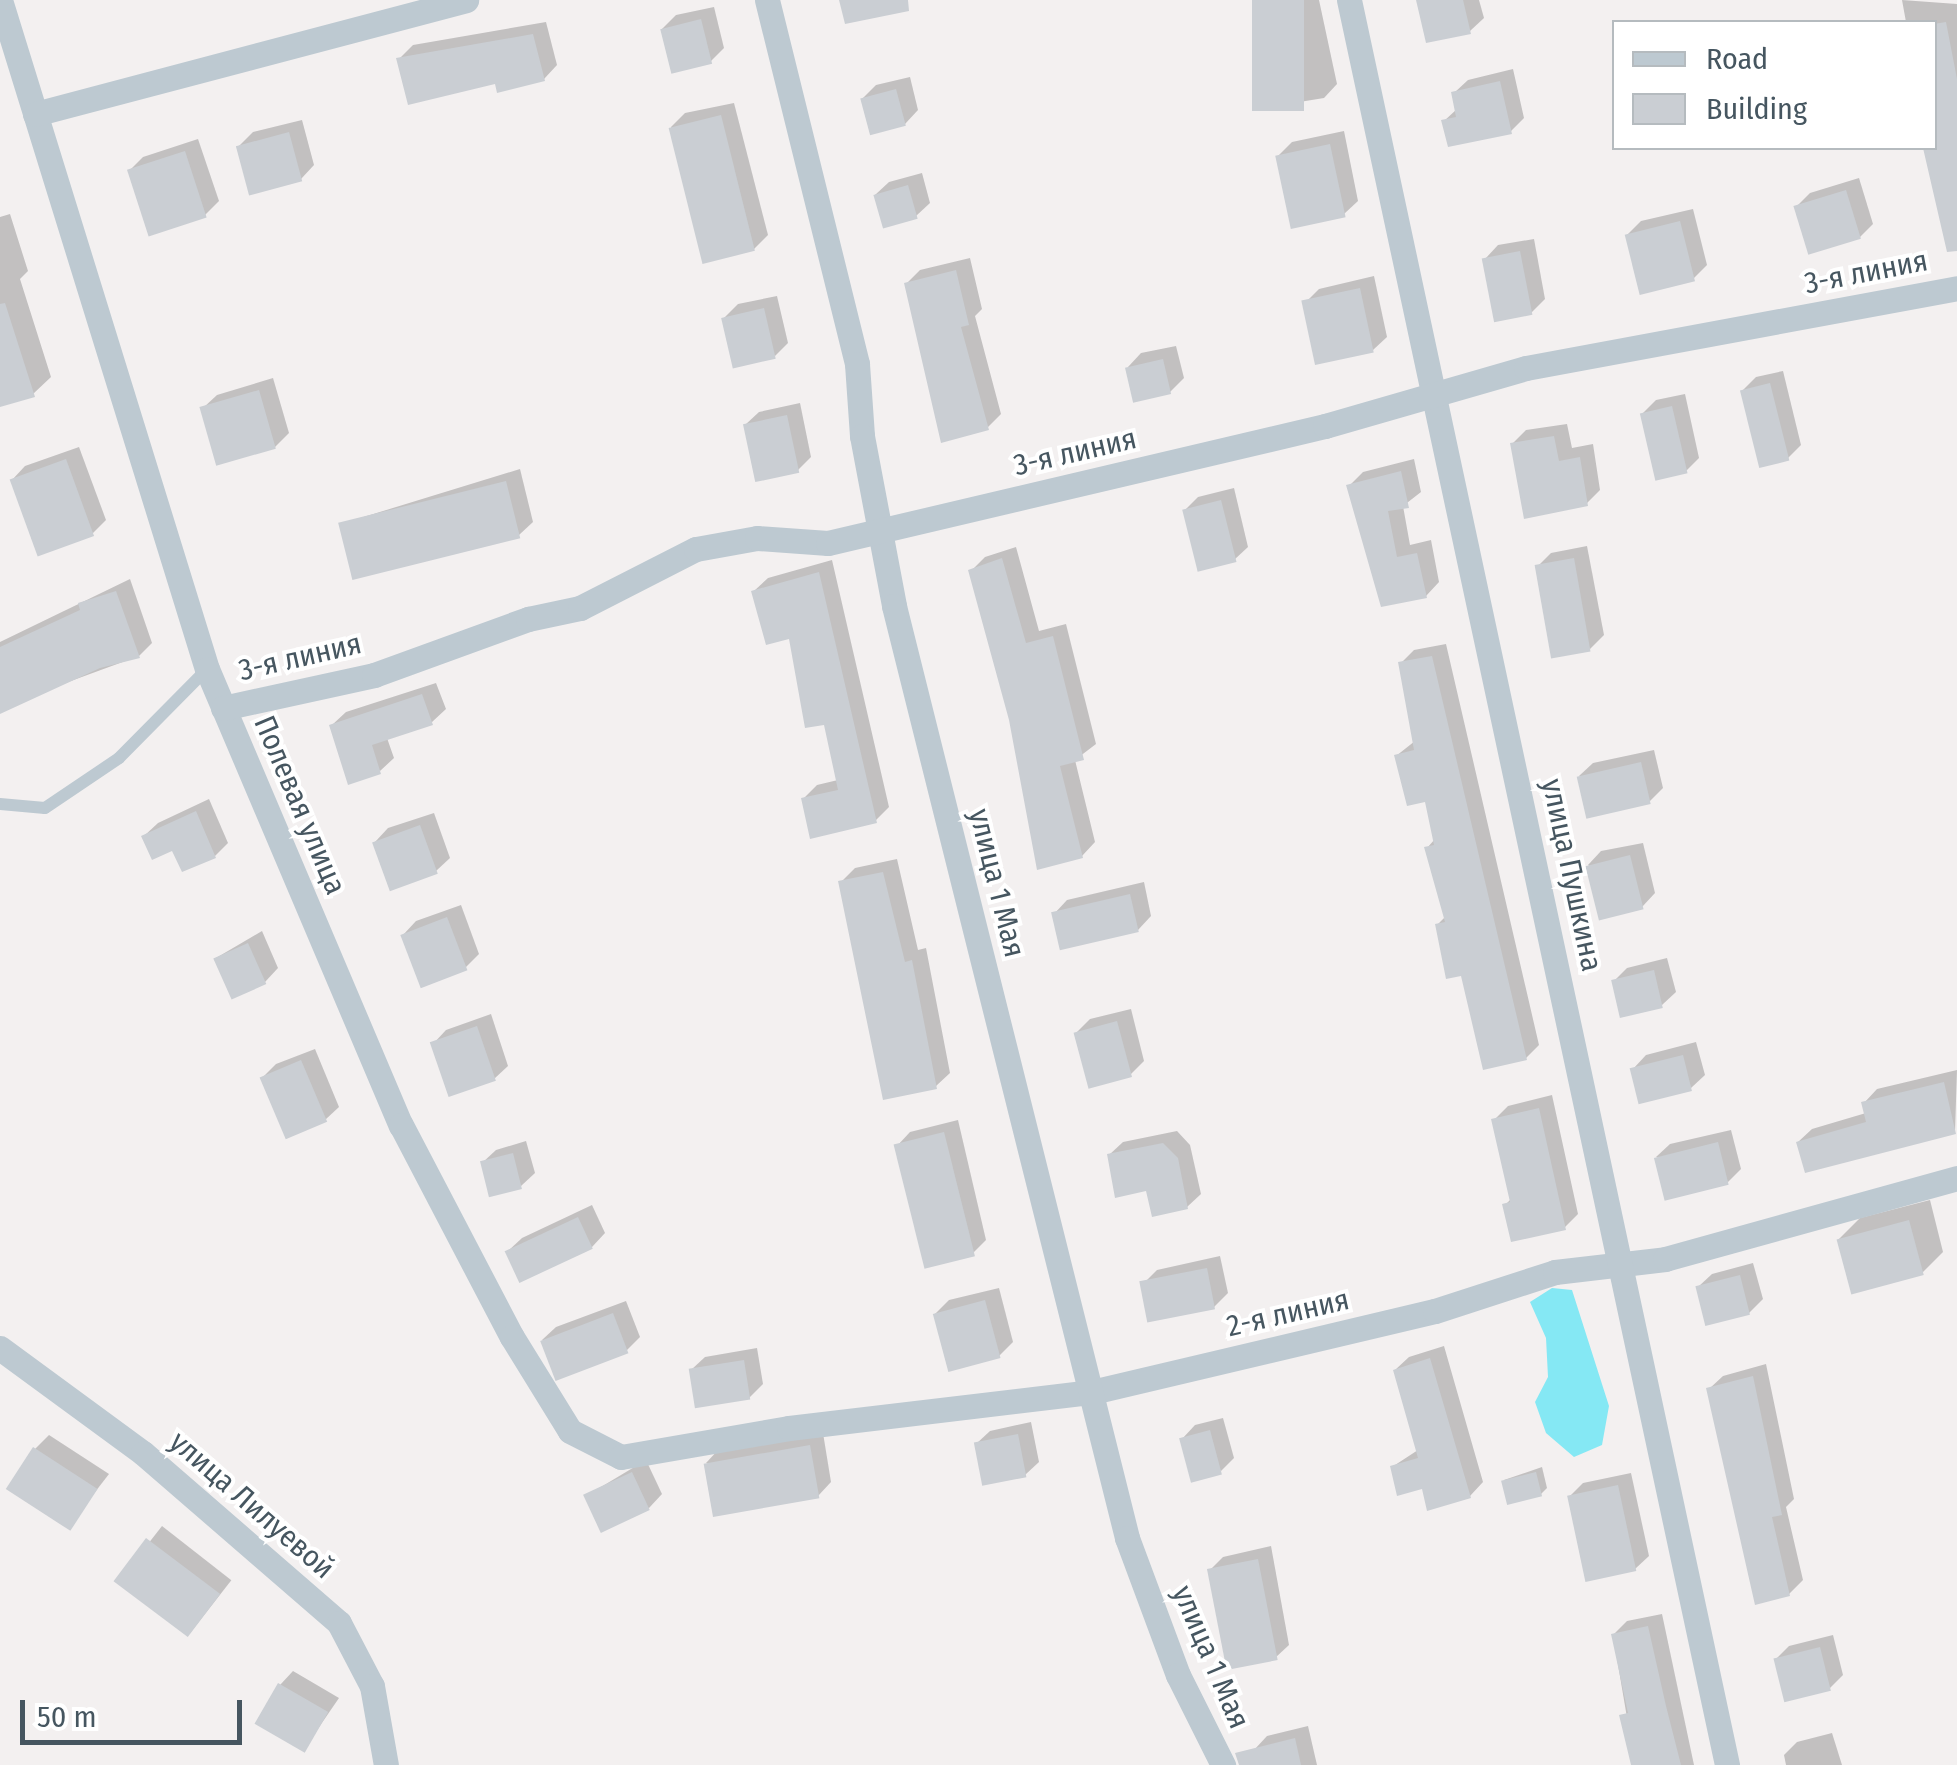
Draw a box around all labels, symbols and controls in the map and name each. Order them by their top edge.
legend [1612,20,1937,150]
text: Road [1706,41,1768,77]
text: Building [1706,91,1807,127]
street label: 3-я линия [1801,242,1931,302]
street label: 3-я линия [1010,420,1140,484]
street label: 3-я линия [235,625,365,689]
street label: Полевая улица [246,710,354,900]
street label: улица Пушкина [1534,775,1610,975]
street label: улица 1 Мая [961,805,1033,961]
street label: 2-я линия [1223,1281,1353,1345]
street label: улица Лилуевой [162,1424,342,1586]
street label: улица 1 Мая [1165,1580,1257,1734]
scale bar [25,1680,248,1742]
text: 50 m [37,1699,97,1735]

